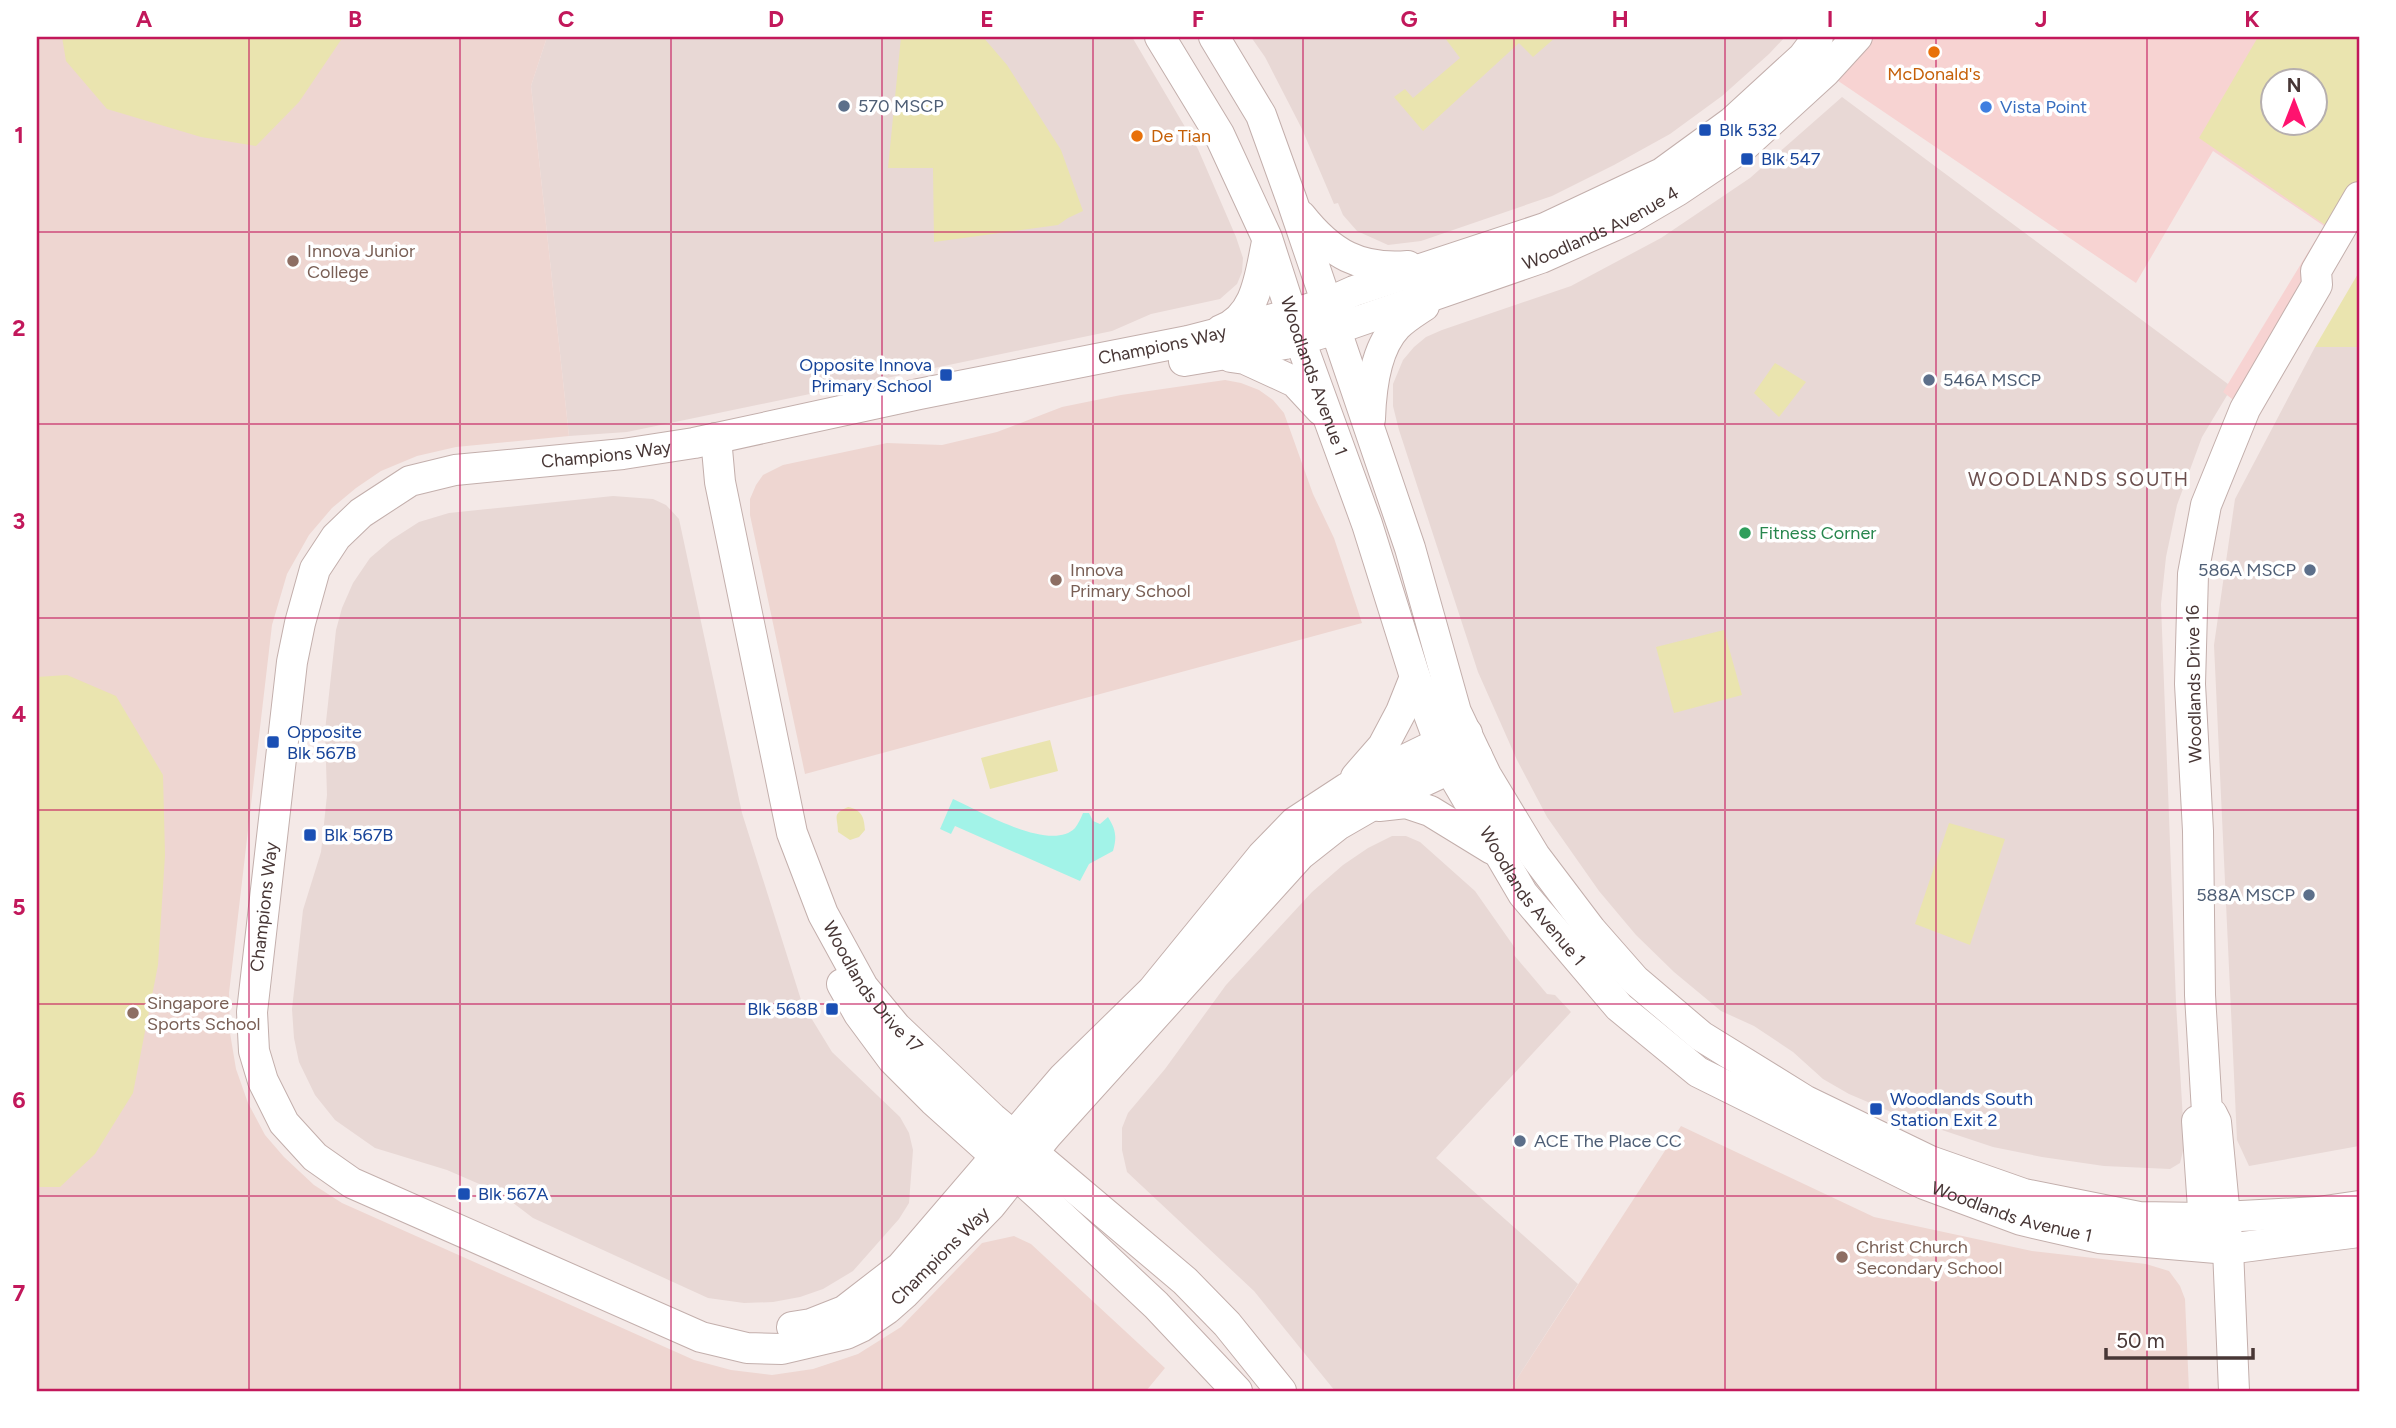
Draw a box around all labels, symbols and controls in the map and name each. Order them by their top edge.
text: A [136,5,153,33]
text: B [348,5,362,33]
text: C [558,5,575,33]
text: D [768,5,784,33]
text: E [980,5,994,33]
text: F [1192,5,1205,33]
text: G [1400,5,1418,33]
text: H [1611,5,1629,33]
text: I [1827,5,1833,33]
text: J [2035,5,2047,33]
text: K [2244,5,2260,33]
marker: McDonald's [1926,44,1942,60]
place label: McDonald's [1887,63,1981,85]
north arrow [2260,66,2330,136]
text: N [2287,74,2301,97]
place label: 570 MSCP [858,95,944,117]
place label: Vista Point [2000,96,2087,118]
marker: 570 MSCP [836,98,852,114]
marker: Vista Point [1978,99,1994,115]
place label: Blk 532 [1719,119,1777,141]
text: 1 [14,121,24,149]
marker: Blk 532 [1697,122,1713,138]
place label: De Tian [1151,125,1211,147]
marker: De Tian [1129,128,1145,144]
place label: Blk 547 [1761,148,1821,170]
marker: Blk 547 [1739,151,1755,167]
street label: Woodlands Avenue 4 [1519,181,1683,275]
place label: Innova Junior College [307,240,415,283]
marker: Innova Junior College [285,253,301,269]
street label: Woodlands Avenue 1 [1276,294,1352,459]
text: 2 [12,314,26,342]
street label: Champions Way [1096,320,1229,369]
place label: Opposite Innova Primary School [799,354,932,397]
marker: Opposite Innova Primary School [938,367,954,383]
place label: 546A MSCP [1943,369,2041,391]
marker: 546A MSCP [1921,372,1937,388]
street label: Champions Way [540,436,673,473]
district label: WOODLANDS SOUTH [1968,468,2190,491]
text: 3 [13,507,25,535]
place label: Fitness Corner [1759,522,1876,544]
marker: Fitness Corner [1737,525,1753,541]
place label: Innova Primary School [1070,559,1191,602]
place label: 586A MSCP [2198,559,2296,581]
marker: 586A MSCP [2302,562,2318,578]
marker: Innova Primary School [1048,572,1064,588]
street label: Woodlands Drive 16 [2182,605,2206,763]
text: 4 [12,700,26,728]
place label: Opposite Blk 567B [287,721,362,764]
marker: Opposite Blk 567B [265,734,281,750]
street label: Woodlands Avenue 1 [1475,823,1590,970]
place label: Blk 567B [324,824,393,846]
marker: Blk 567B [302,827,318,843]
street label: Champions Way [246,840,282,973]
place label: 588A MSCP [2196,884,2295,906]
marker: 588A MSCP [2301,887,2317,903]
text: 5 [12,893,26,921]
street label: Woodlands Drive 17 [818,917,927,1058]
place label: Singapore Sports School [147,992,261,1035]
place label: Blk 568B [747,998,818,1020]
marker: Blk 568B [824,1001,840,1017]
marker: Singapore Sports School [125,1005,141,1021]
text: 6 [12,1086,26,1114]
place label: Woodlands South Station Exit 2 [1890,1088,2033,1131]
marker: Woodlands South Station Exit 2 [1868,1101,1884,1117]
place label: ACE The Place CC [1534,1130,1682,1152]
marker: ACE The Place CC [1512,1133,1528,1149]
street label: Woodlands Avenue 1 [1928,1177,2094,1247]
place label: Blk 567A [478,1183,549,1205]
marker: Blk 567A [456,1186,472,1202]
street label: Champions Way [886,1202,994,1310]
place label: Christ Church Secondary School [1856,1236,2003,1279]
marker: Christ Church Secondary School [1834,1249,1850,1265]
text: 7 [13,1279,26,1307]
scale bar [2106,1316,2252,1360]
text: 50 m [2116,1328,2165,1353]

